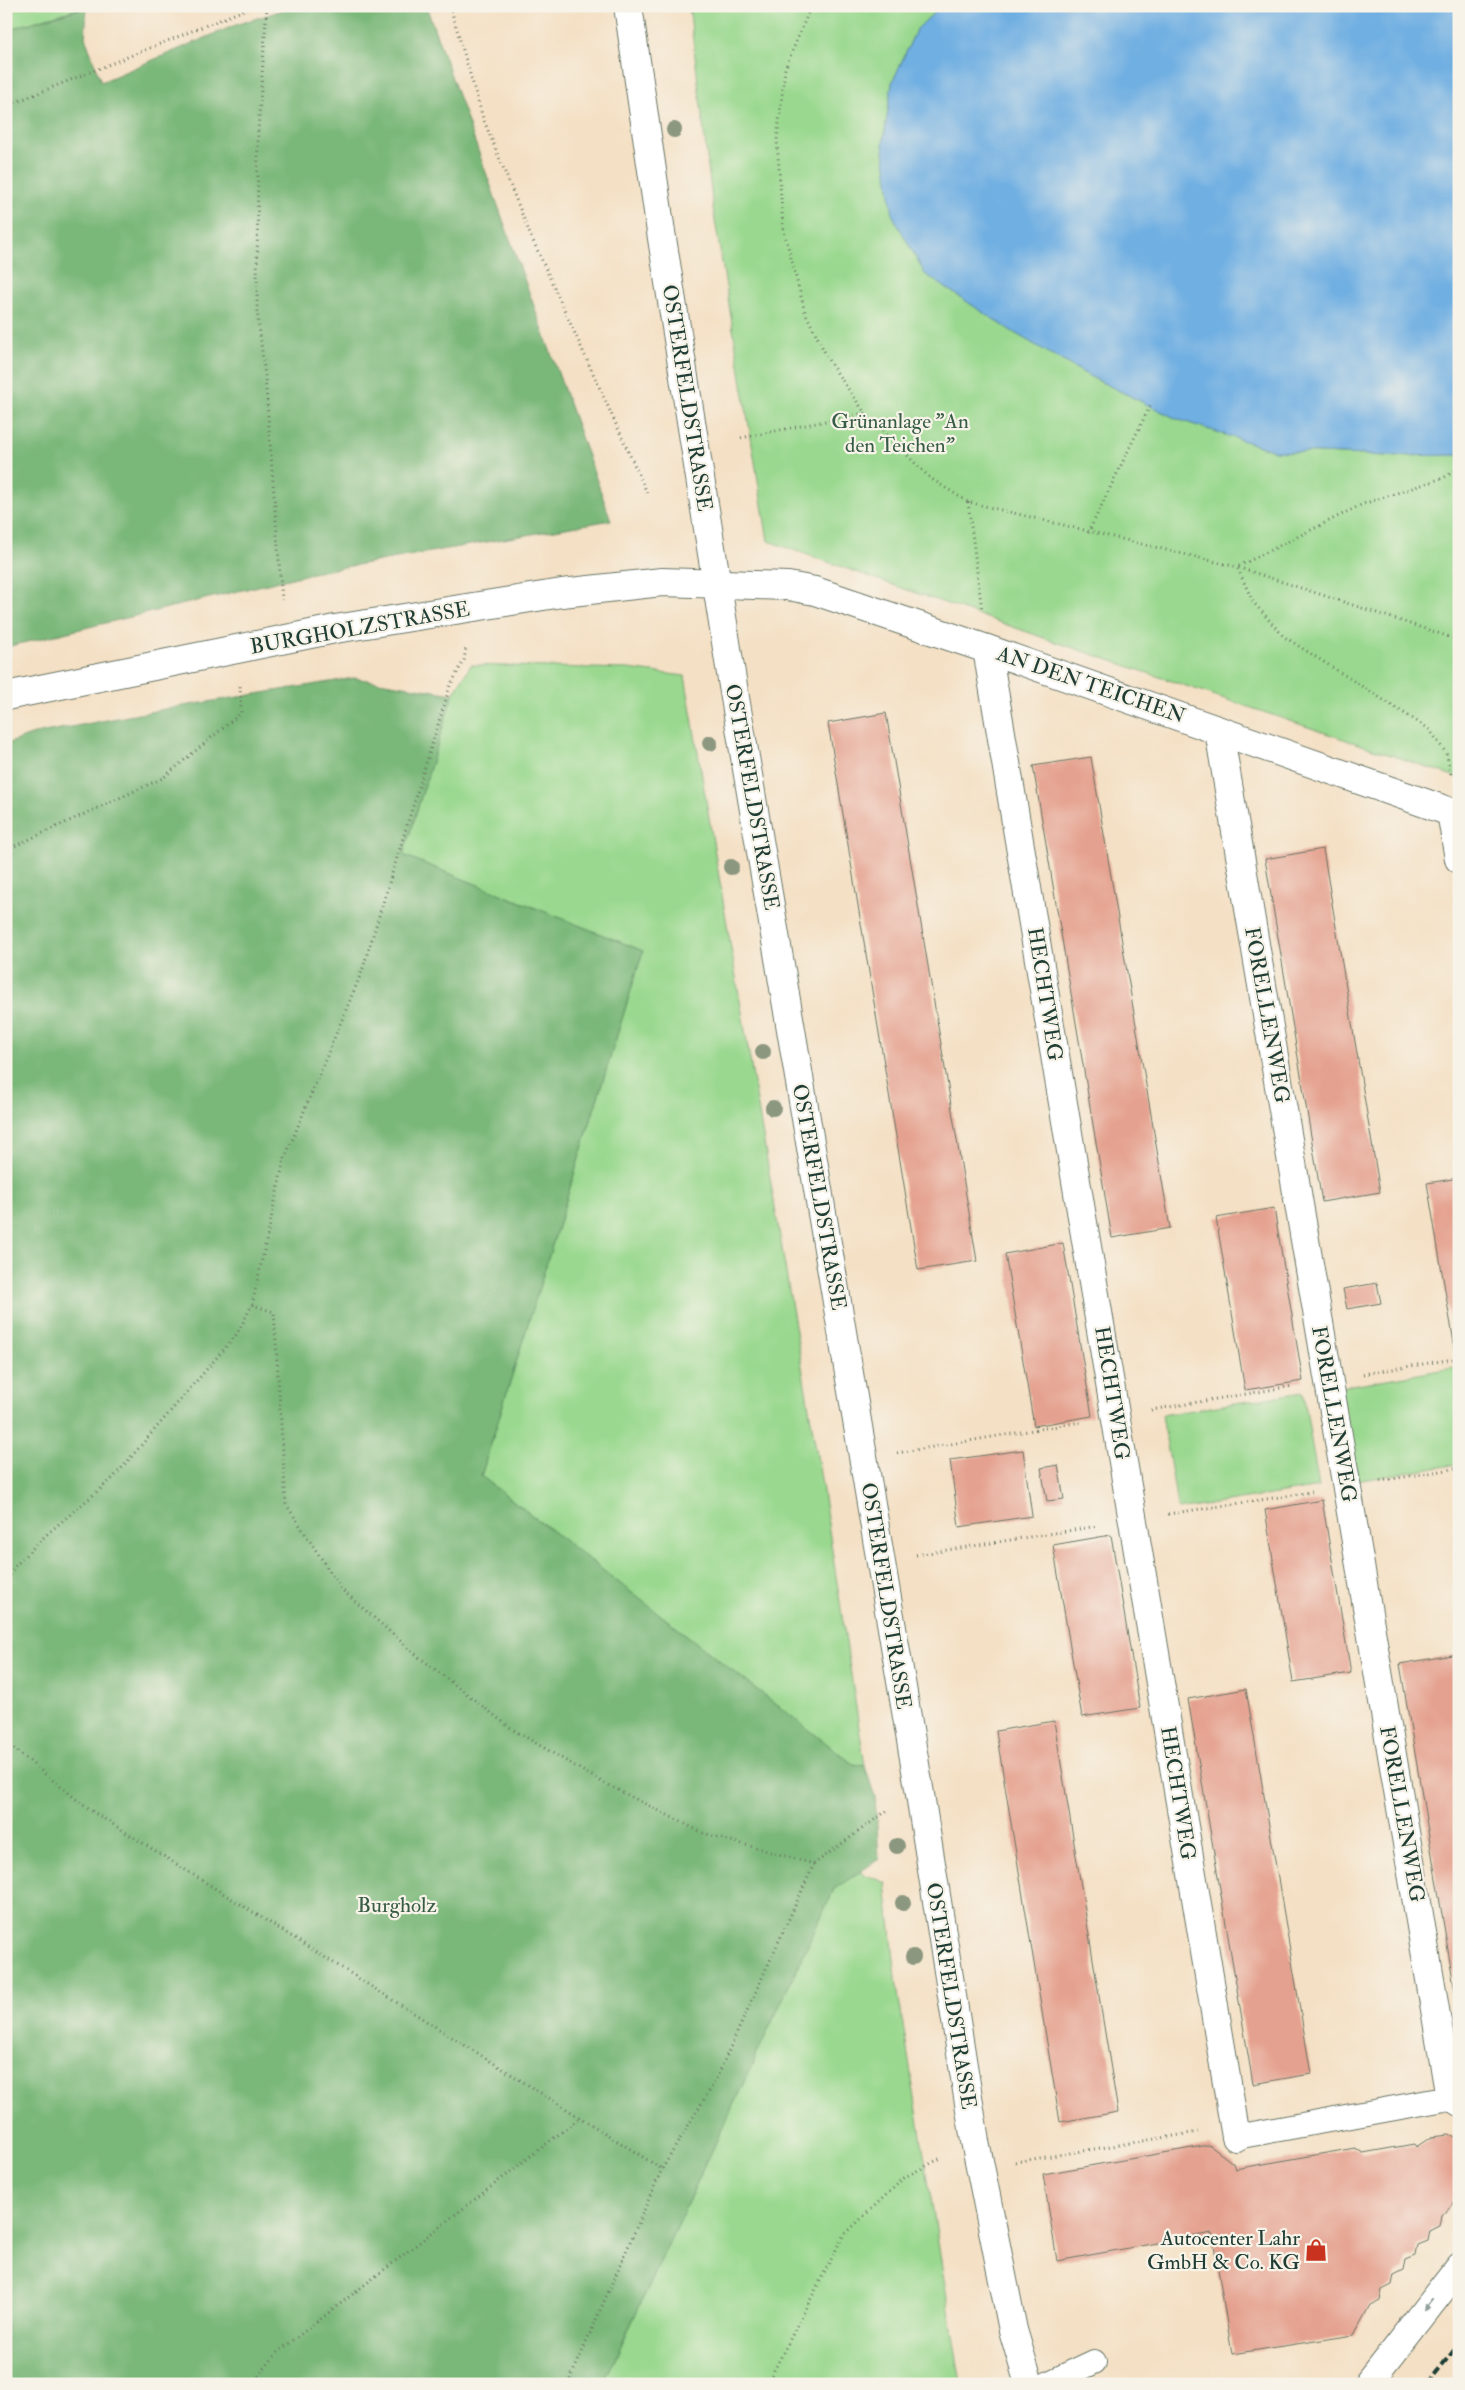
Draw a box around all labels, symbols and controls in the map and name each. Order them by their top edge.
street label: OSTERFELDSTRASSE [656,283,718,513]
park label: Grünanlage "An den Teichen" [831,408,969,459]
street label: BURGHOLZSTRASSE [248,595,472,661]
street label: AN DEN TEICHEN [992,640,1189,730]
street label: OSTERFELDSTRASSE [719,682,785,912]
street label: HECHTWEG [1021,925,1069,1063]
street label: FORELLENWEG [1238,925,1296,1105]
street label: OSTERFELDSTRASSE [786,1082,852,1312]
street label: HECHTWEG [1088,1324,1136,1462]
street label: FORELLENWEG [1305,1324,1363,1504]
street label: OSTERFELDSTRASSE [855,1481,917,1711]
street label: HECHTWEG [1154,1724,1202,1862]
street label: FORELLENWEG [1373,1724,1431,1904]
street label: OSTERFELDSTRASSE [920,1881,982,2111]
park label: Burgholz [357,1892,437,1919]
place label: Autocenter Lahr GmbH & Co. KG [1147,2225,1300,2276]
shop icon: Autocenter Lahr GmbH & Co. KG [1303,2237,1329,2263]
one-way arrow [1423,2298,1434,2311]

